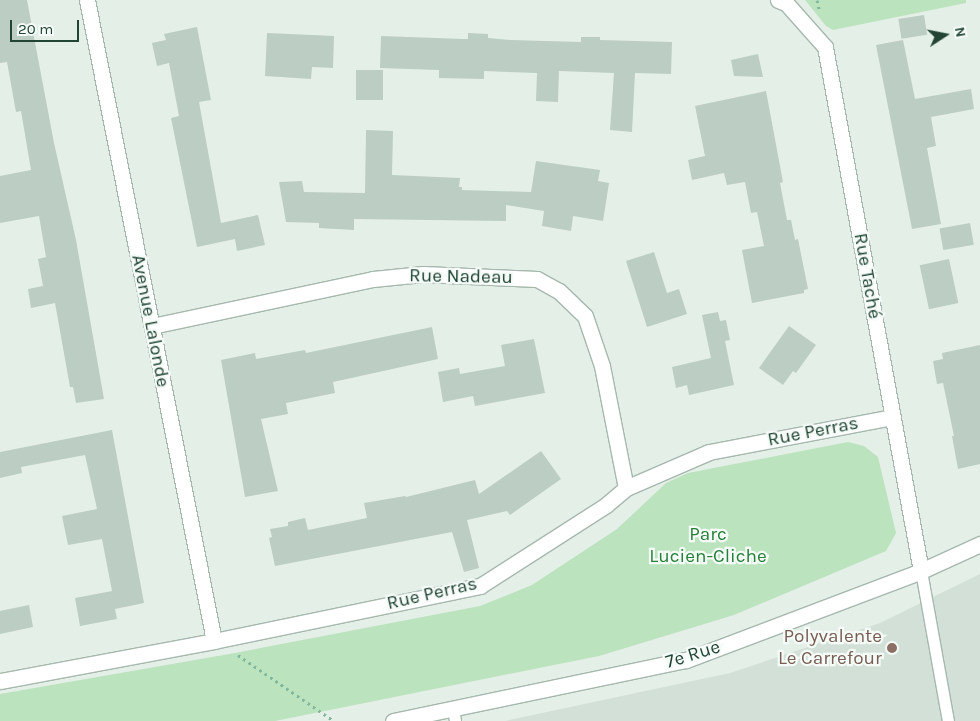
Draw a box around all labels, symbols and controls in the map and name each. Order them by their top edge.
scale bar [12,10,81,42]
north arrow [920,10,970,60]
text: 20 m [18,20,53,38]
text: N [951,25,970,39]
street label: Rue Taché [848,231,886,321]
street label: Avenue Lalonde [126,253,174,389]
street label: Rue Nadeau [409,265,513,289]
street label: Rue Perras [766,412,860,452]
park label: Parc Lucien-Cliche [649,524,767,568]
street label: Rue Perras [385,573,479,615]
place label: Polyvalente Le Carrefour [778,626,882,670]
street label: 7e Rue [663,636,723,674]
marker: Polyvalente Le Carrefour [886,642,898,654]

